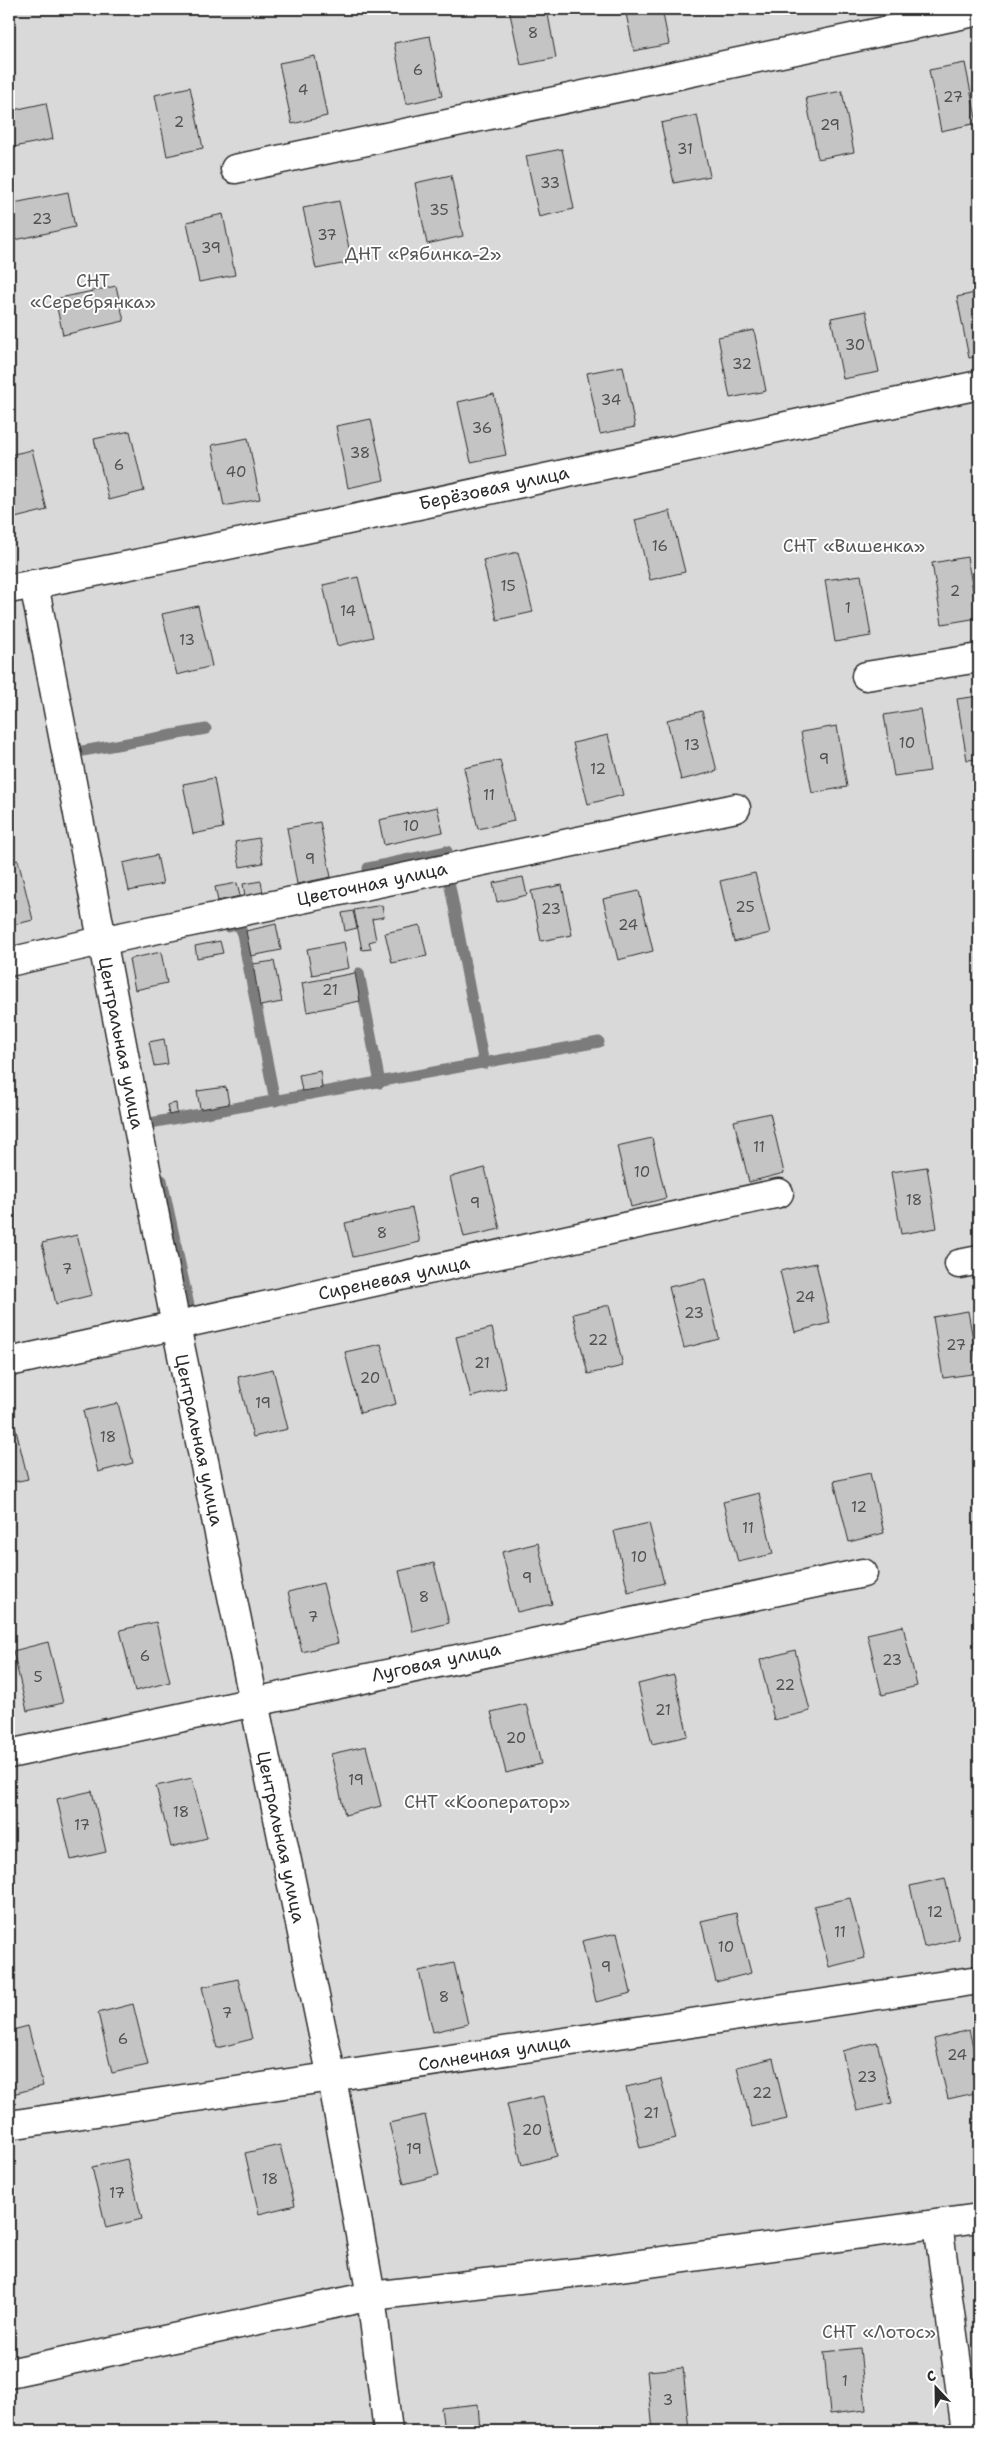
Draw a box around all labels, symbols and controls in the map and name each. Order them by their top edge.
house number: 8 [528,23,538,43]
house number: 6 [413,60,423,80]
house number: 4 [298,80,308,100]
house number: 27 [943,87,963,107]
house number: 2 [174,112,184,132]
house number: 29 [820,115,840,135]
house number: 31 [677,139,693,159]
house number: 33 [540,173,560,193]
house number: 35 [429,200,449,220]
house number: 23 [32,209,52,229]
house number: 37 [317,225,337,245]
house number: 39 [201,238,221,258]
park label: ДНТ «Рябинка-2» [345,242,501,266]
park label: СНТ «Серебрянка» [30,269,156,314]
house number: 30 [845,335,865,355]
house number: 32 [732,354,752,374]
house number: 34 [601,390,621,410]
house number: 36 [472,418,492,438]
house number: 38 [350,443,370,463]
house number: 6 [114,455,124,475]
street label: Берёзовая улица [417,460,571,516]
house number: 40 [226,462,246,482]
park label: СНТ «Вишенка» [783,534,925,558]
house number: 16 [652,536,668,556]
house number: 15 [500,576,516,596]
house number: 2 [950,581,960,601]
house number: 1 [845,598,851,618]
house number: 14 [340,601,356,621]
house number: 13 [179,630,195,650]
house number: 10 [899,733,915,753]
house number: 13 [684,735,700,755]
house number: 9 [819,749,829,769]
house number: 12 [590,759,606,779]
house number: 11 [483,785,495,805]
house number: 10 [403,816,419,836]
house number: 9 [305,849,315,869]
street label: Цветочная улица [295,856,449,912]
house number: 25 [735,897,755,917]
house number: 23 [541,899,561,919]
house number: 24 [618,915,638,935]
street label: Центральная улица [93,955,149,1131]
house number: 21 [322,980,338,1000]
house number: 11 [753,1137,765,1157]
house number: 10 [634,1162,650,1182]
house number: 18 [906,1190,922,1210]
house number: 9 [470,1193,480,1213]
house number: 8 [377,1223,387,1243]
street label: Сиреневая улица [316,1250,472,1306]
house number: 7 [62,1259,72,1279]
house number: 24 [795,1287,815,1307]
house number: 23 [684,1303,704,1323]
house number: 22 [588,1330,608,1350]
house number: 27 [946,1335,966,1355]
street label: Центральная улица [169,1352,229,1528]
house number: 21 [474,1353,490,1373]
house number: 20 [360,1368,380,1388]
house number: 19 [255,1393,271,1413]
house number: 18 [100,1427,116,1447]
house number: 12 [851,1497,867,1517]
house number: 11 [742,1518,754,1538]
house number: 10 [631,1547,647,1567]
house number: 9 [522,1568,532,1588]
house number: 8 [419,1587,429,1607]
house number: 7 [308,1607,318,1627]
street label: Луговая улица [369,1637,503,1687]
house number: 6 [140,1646,150,1666]
house number: 23 [882,1650,902,1670]
house number: 5 [33,1667,43,1687]
house number: 22 [775,1675,795,1695]
house number: 21 [655,1700,671,1720]
house number: 20 [506,1728,526,1748]
street label: Центральная улица [251,1749,311,1925]
house number: 19 [348,1770,364,1790]
park label: СНТ «Кооператор» [404,1790,570,1814]
house number: 18 [173,1802,189,1822]
house number: 17 [74,1815,90,1835]
house number: 12 [927,1902,943,1922]
house number: 11 [834,1922,846,1942]
house number: 10 [718,1937,734,1957]
house number: 9 [601,1957,611,1977]
house number: 8 [439,1987,449,2007]
house number: 7 [222,2003,232,2023]
house number: 6 [118,2029,128,2049]
street label: Солнечная улица [416,2029,572,2077]
house number: 24 [947,2045,967,2065]
house number: 23 [857,2067,877,2087]
house number: 22 [752,2083,772,2103]
house number: 21 [643,2103,659,2123]
house number: 20 [522,2120,542,2140]
house number: 19 [406,2139,422,2159]
house number: 18 [262,2169,278,2189]
house number: 17 [109,2183,125,2203]
park label: СНТ «Лотос» [822,2320,936,2344]
north arrow [910,2362,960,2412]
text: С [924,2366,938,2386]
house number: 1 [842,2371,848,2391]
house number: 3 [663,2390,673,2410]

